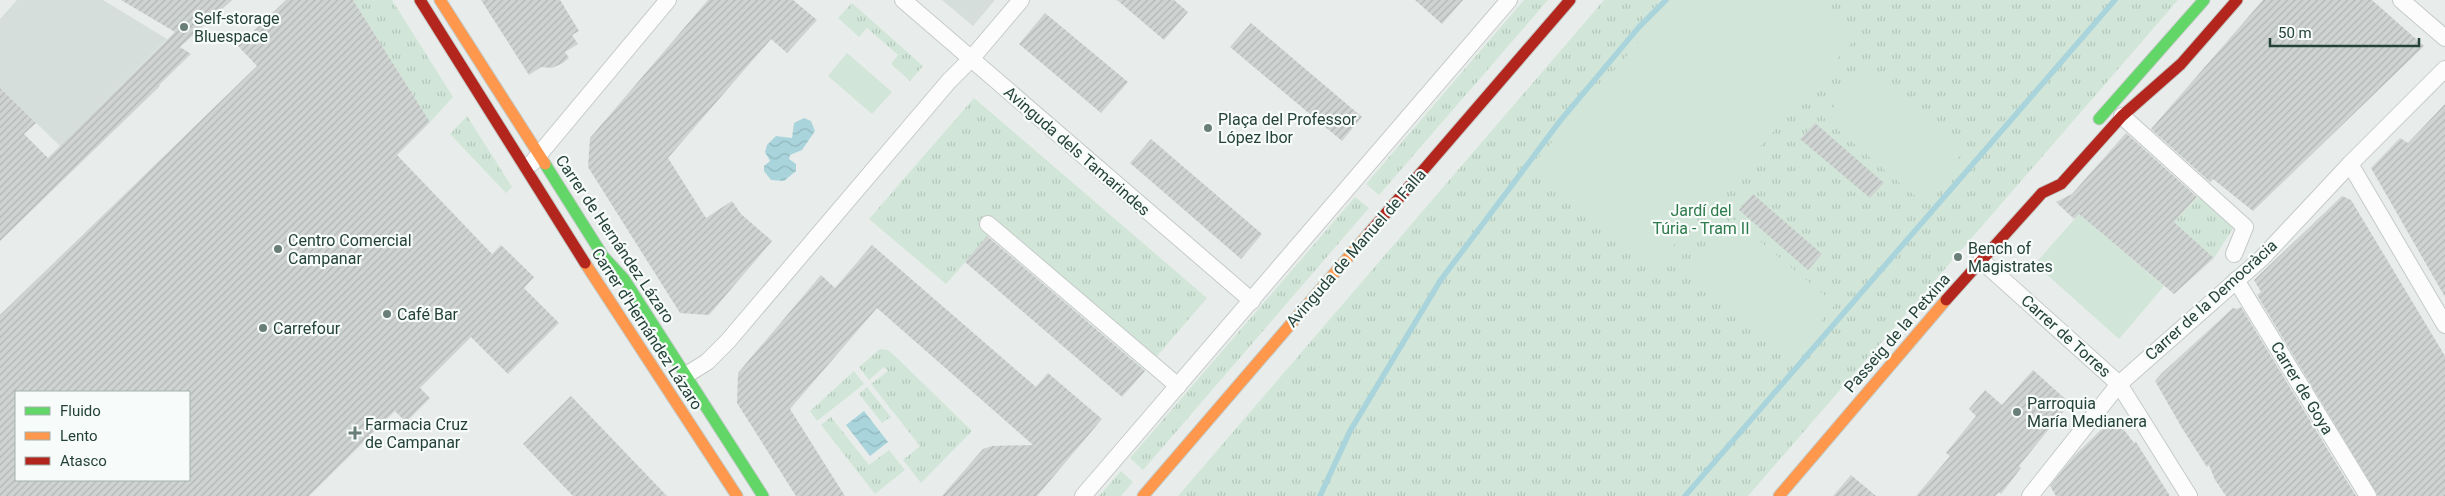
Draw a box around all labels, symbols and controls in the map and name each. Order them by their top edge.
place label: Self-storage Bluespace [194,9,280,46]
scale bar [2270,15,2419,47]
marker: Self-storage Bluespace [178,21,190,33]
text: 50 m [2278,24,2312,42]
street label: Avinguda dels Tamarindes [1000,82,1154,220]
place label: Plaça del Professor López Ibor [1218,110,1357,147]
marker: Plaça del Professor López Ibor [1202,122,1214,134]
street label: Carrer de Hernández Lázaro [552,151,678,327]
street label: Avinguda de Manuel de Falla [1282,165,1430,331]
park label: Jardí del Túria - Tram II [1652,201,1750,238]
place label: Centro Comercial Campanar [288,231,412,268]
street label: Carrer de la Democràcia [2141,236,2281,364]
place label: Bench of Magistrates [1968,239,2053,276]
marker: Centro Comercial Campanar [272,243,284,255]
street label: Carrer d'Hernández Lázaro [588,245,706,413]
marker: Bench of Magistrates [1952,251,1964,263]
street label: Passeig de la Petxina [1840,270,1954,396]
street label: Carrer de Torres [2017,291,2115,381]
place label: Café Bar [397,305,459,324]
marker: Café Bar [381,308,393,320]
place label: Carrefour [273,319,341,338]
marker: Carrefour [257,322,269,334]
street label: Carrer de Goya [2267,338,2337,438]
legend [15,391,190,481]
place label: Parroquia María Medianera [2027,394,2147,431]
text: Fluido [60,402,101,420]
marker: Parroquia María Medianera [2011,406,2023,418]
place label: Farmacia Cruz de Campanar [365,415,468,452]
text: Lento [60,427,98,445]
marker: Farmacia Cruz de Campanar [349,427,361,439]
text: Atasco [60,452,107,470]

